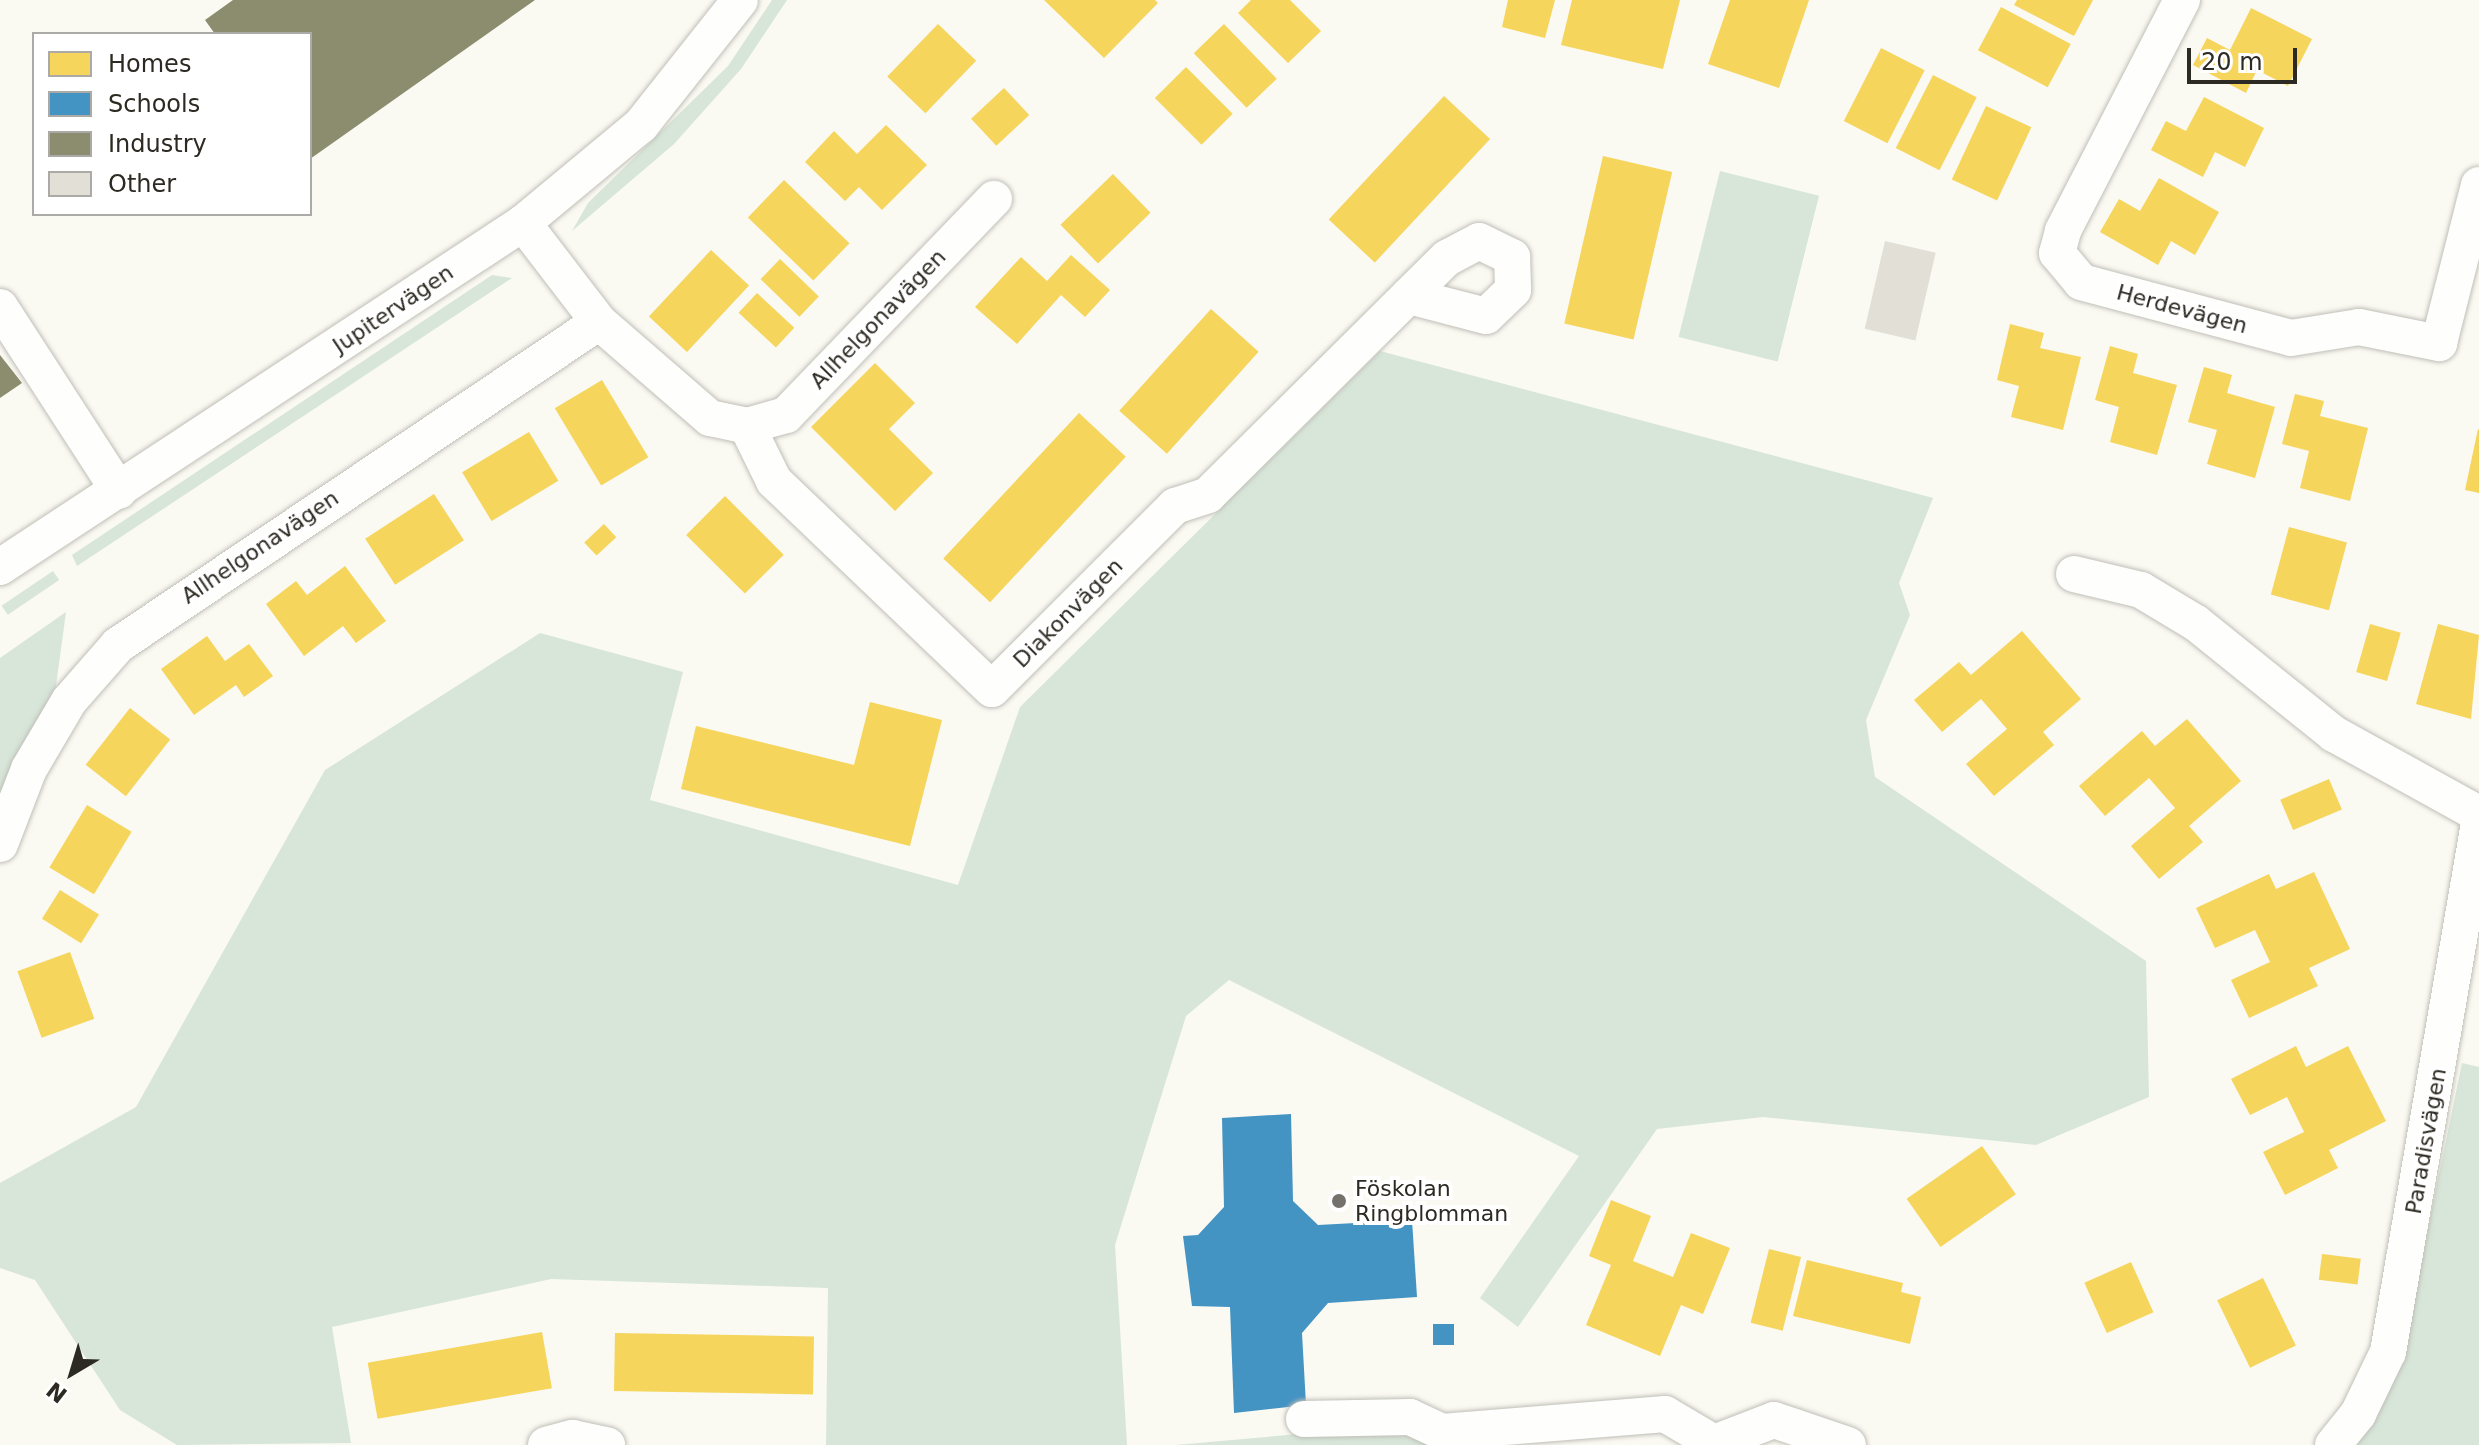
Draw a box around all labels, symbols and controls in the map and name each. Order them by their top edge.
legend [32,32,312,216]
scale bar [2191,32,2301,82]
text: 20 m [2201,48,2263,76]
text: Homes [108,50,191,78]
text: Schools [108,90,200,118]
text: Industry [108,130,207,158]
text: Other [108,170,176,198]
street label: Allhelgonavägen [805,244,951,394]
street label: Jupitervägen [328,259,458,359]
street label: Herdevägen [2114,279,2250,339]
street label: Allhelgonavägen [176,485,344,609]
street label: Diakonvägen [1008,553,1128,673]
street label: Paradisvägen [2400,1066,2452,1216]
place label: Föskolan Ringblomman [1355,1175,1508,1226]
marker: Föskolan Ringblomman [1330,1192,1348,1210]
north arrow [32,1333,112,1413]
text: N [42,1377,72,1408]

